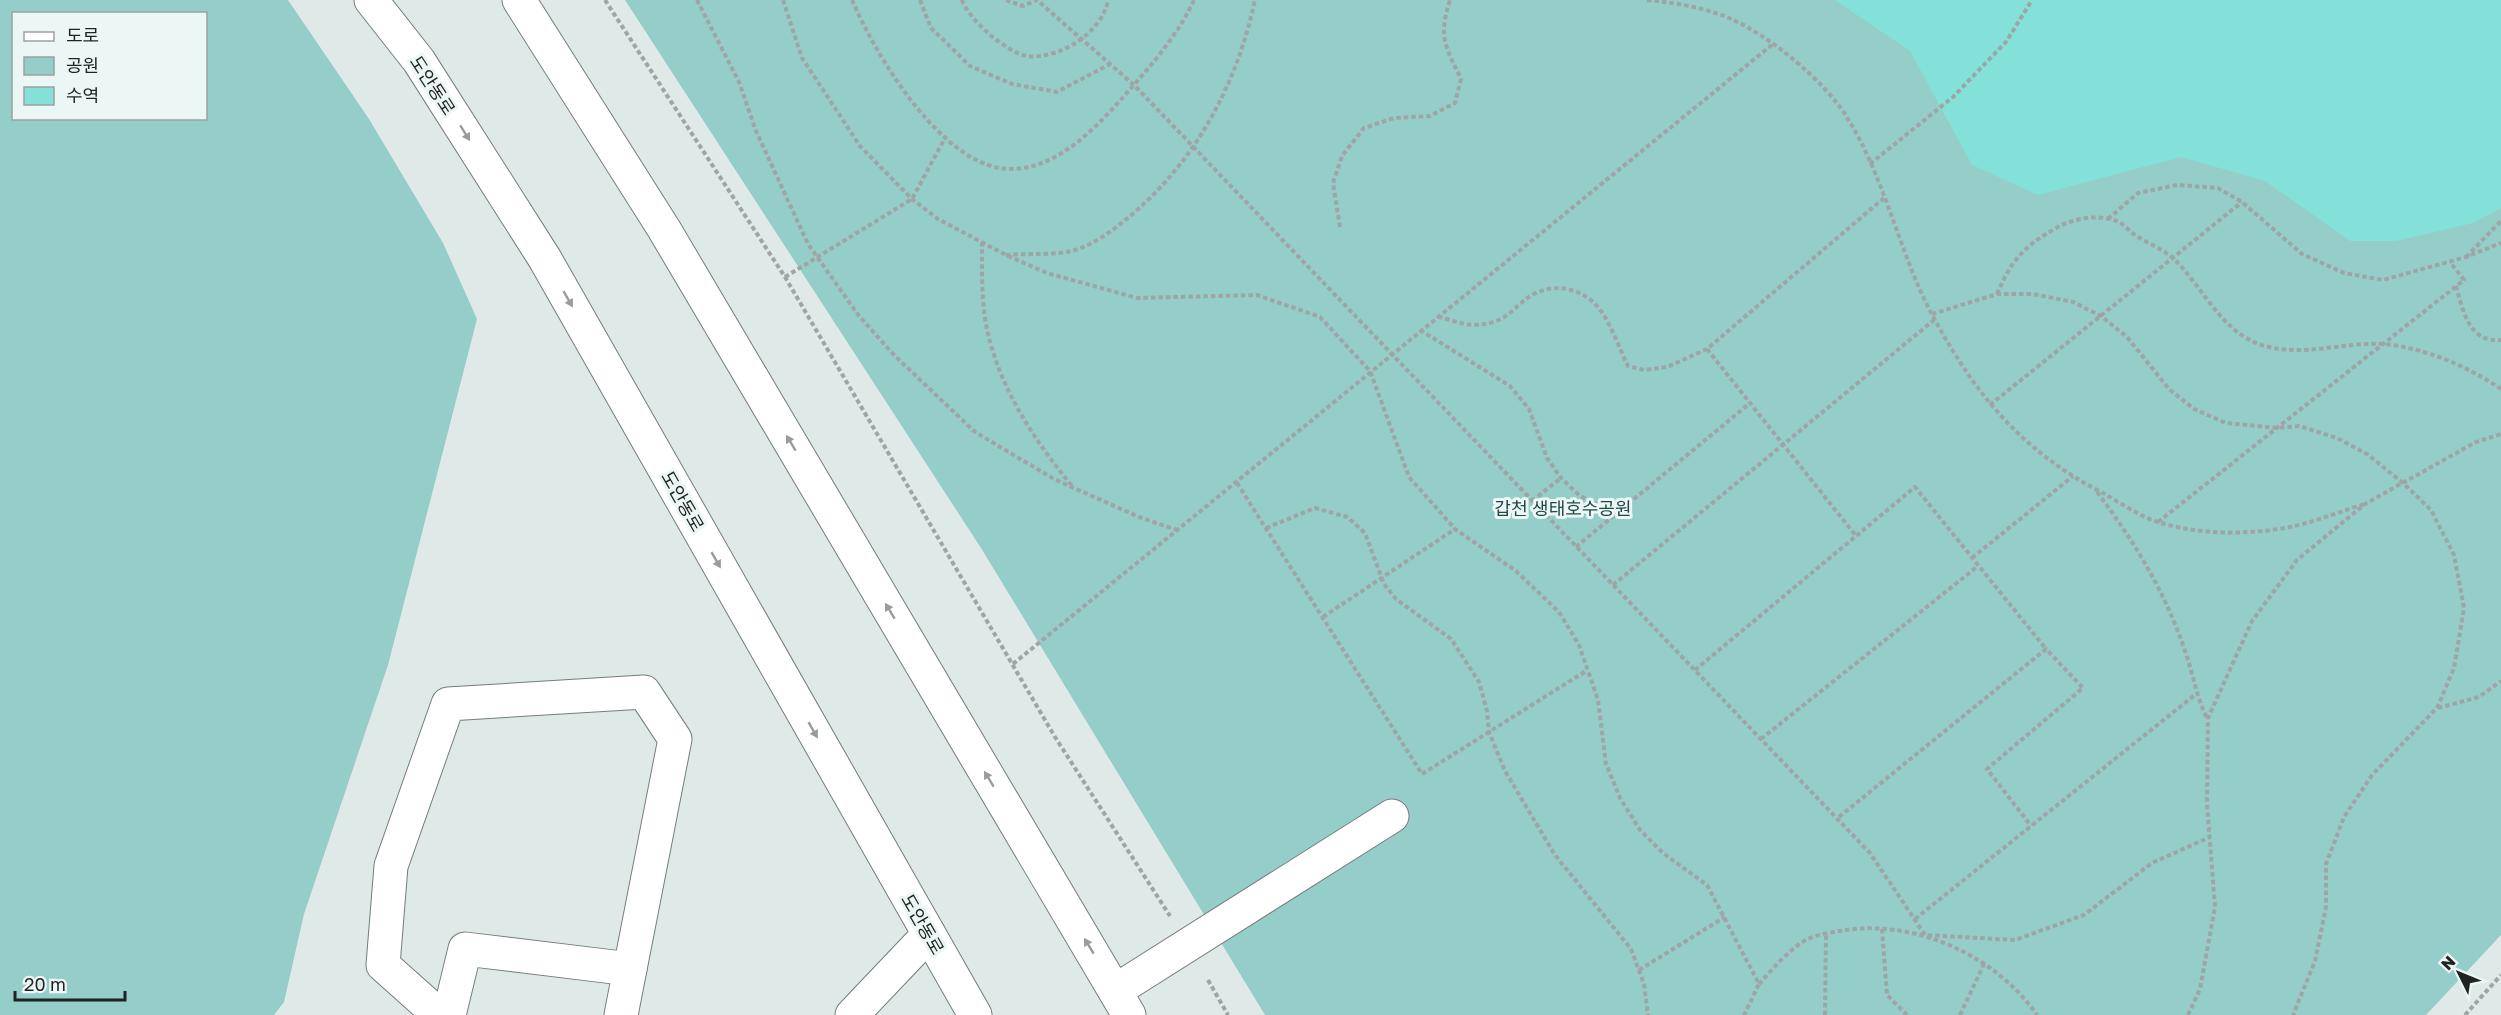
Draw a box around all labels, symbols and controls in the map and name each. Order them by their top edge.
legend [12,12,207,120]
text: 도로 [66,24,99,46]
street label: 도안동로 [406,51,460,119]
text: 공원 [66,54,99,76]
text: 수역 [66,84,99,106]
one-way arrow [460,125,471,142]
one-way arrow [563,291,573,308]
one-way arrow [785,435,796,451]
street label: 도안동로 [657,467,709,535]
park label: 갑천 생태호수공원 [1495,497,1631,519]
one-way arrow [711,552,721,569]
one-way arrow [885,602,895,619]
one-way arrow [807,721,817,738]
one-way arrow [984,771,995,787]
street label: 도안동로 [897,890,949,958]
one-way arrow [1083,938,1094,954]
north arrow [2429,943,2489,1003]
text: N [2437,951,2459,974]
scale bar [15,964,124,1002]
text: 20 m [24,973,66,995]

